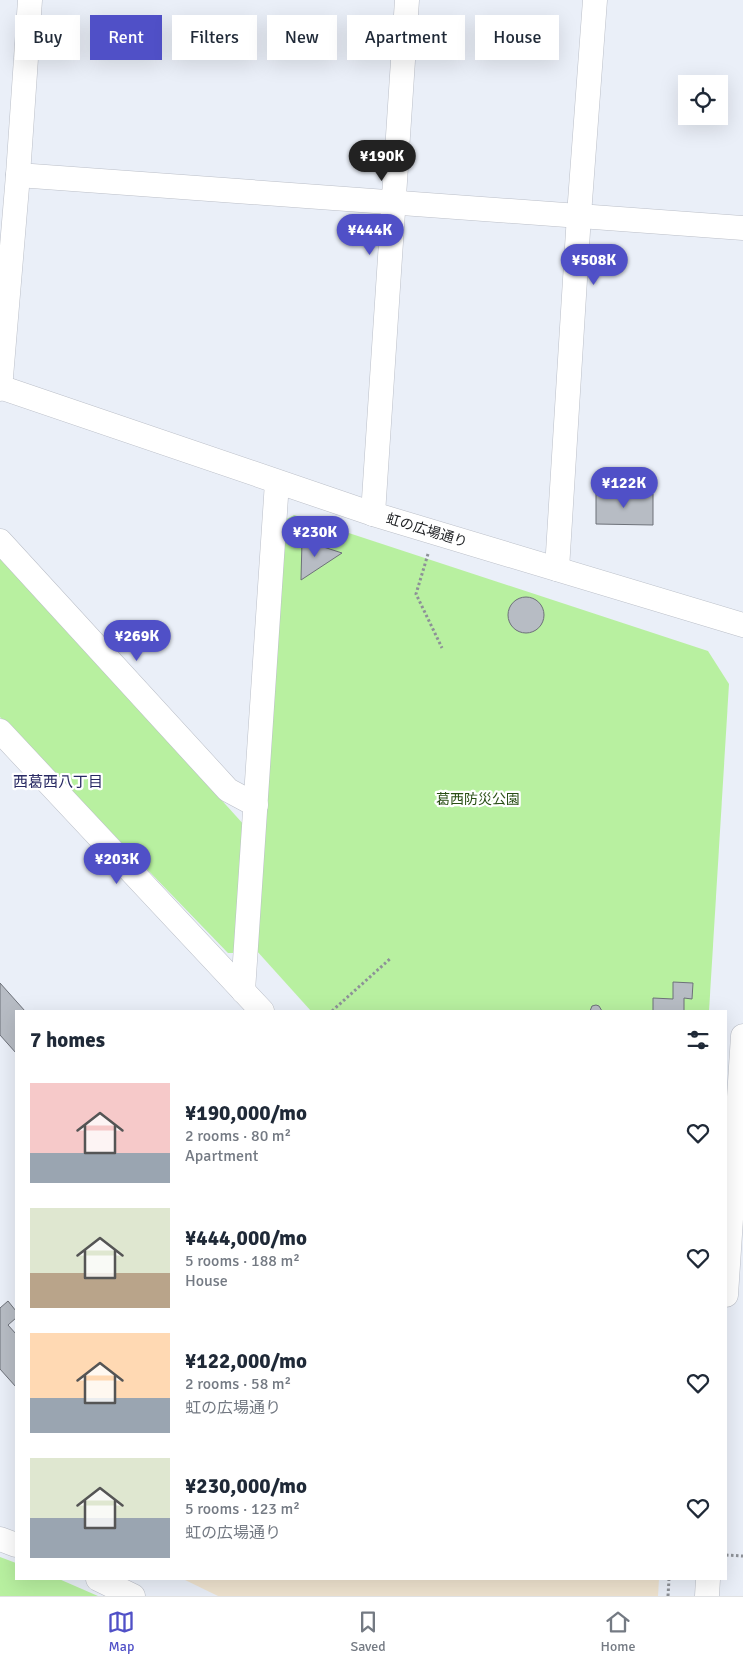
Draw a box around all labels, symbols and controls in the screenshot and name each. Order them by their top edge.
chip: Buy [15,15,80,60]
chip: Rent [90,15,162,60]
chip: Filters [172,15,257,60]
chip: New [267,15,337,60]
chip: Apartment [347,15,465,60]
chip: House [475,15,559,60]
map controls [678,75,728,125]
button: locate [678,75,728,125]
pin: ¥190K [347,140,417,182]
text: ¥190K [360,146,404,166]
pin: ¥444K [335,214,405,256]
text: ¥444K [348,220,392,240]
pin: ¥508K [559,244,629,286]
text: ¥508K [572,250,616,270]
pin: ¥122K [589,466,659,509]
text: ¥122K [602,473,646,493]
street label: 虹の広場通り [384,510,470,551]
pin: ¥230K [280,516,350,558]
text: ¥230K [293,522,337,542]
pin: ¥269K [102,620,172,662]
text: ¥269K [115,626,159,646]
district label: 西葛西八丁目 [13,773,103,791]
park label: 葛西防災公園 [436,791,520,808]
pin: ¥203K [82,842,152,885]
text: ¥203K [95,849,139,869]
icon: filters [684,1026,712,1054]
text: 7 homes [30,1027,105,1053]
text: ¥190,000/mo [185,1100,307,1126]
icon: home [70,1103,130,1163]
icon: heart [684,1119,712,1147]
text: 2 rooms · 80 m² [185,1126,291,1146]
text: Apartment [185,1146,258,1166]
text: ¥444,000/mo [185,1225,307,1251]
icon: home [70,1228,130,1288]
icon: heart [684,1244,712,1272]
text: 5 rooms · 188 m² [185,1251,300,1271]
text: House [185,1271,228,1291]
text: ¥122,000/mo [185,1348,307,1374]
icon: home [70,1353,130,1413]
icon: heart [684,1369,712,1397]
text: 2 rooms · 58 m² [185,1374,291,1394]
text: 虹の広場通り [185,1398,281,1418]
text: ¥230,000/mo [185,1473,307,1499]
icon: home [70,1478,130,1538]
icon: heart [684,1494,712,1522]
text: 5 rooms · 123 m² [185,1499,300,1519]
text: 虹の広場通り [185,1523,281,1543]
tab: Map [107,1608,135,1655]
tab: Saved [350,1608,386,1655]
tab: Home [601,1608,636,1655]

